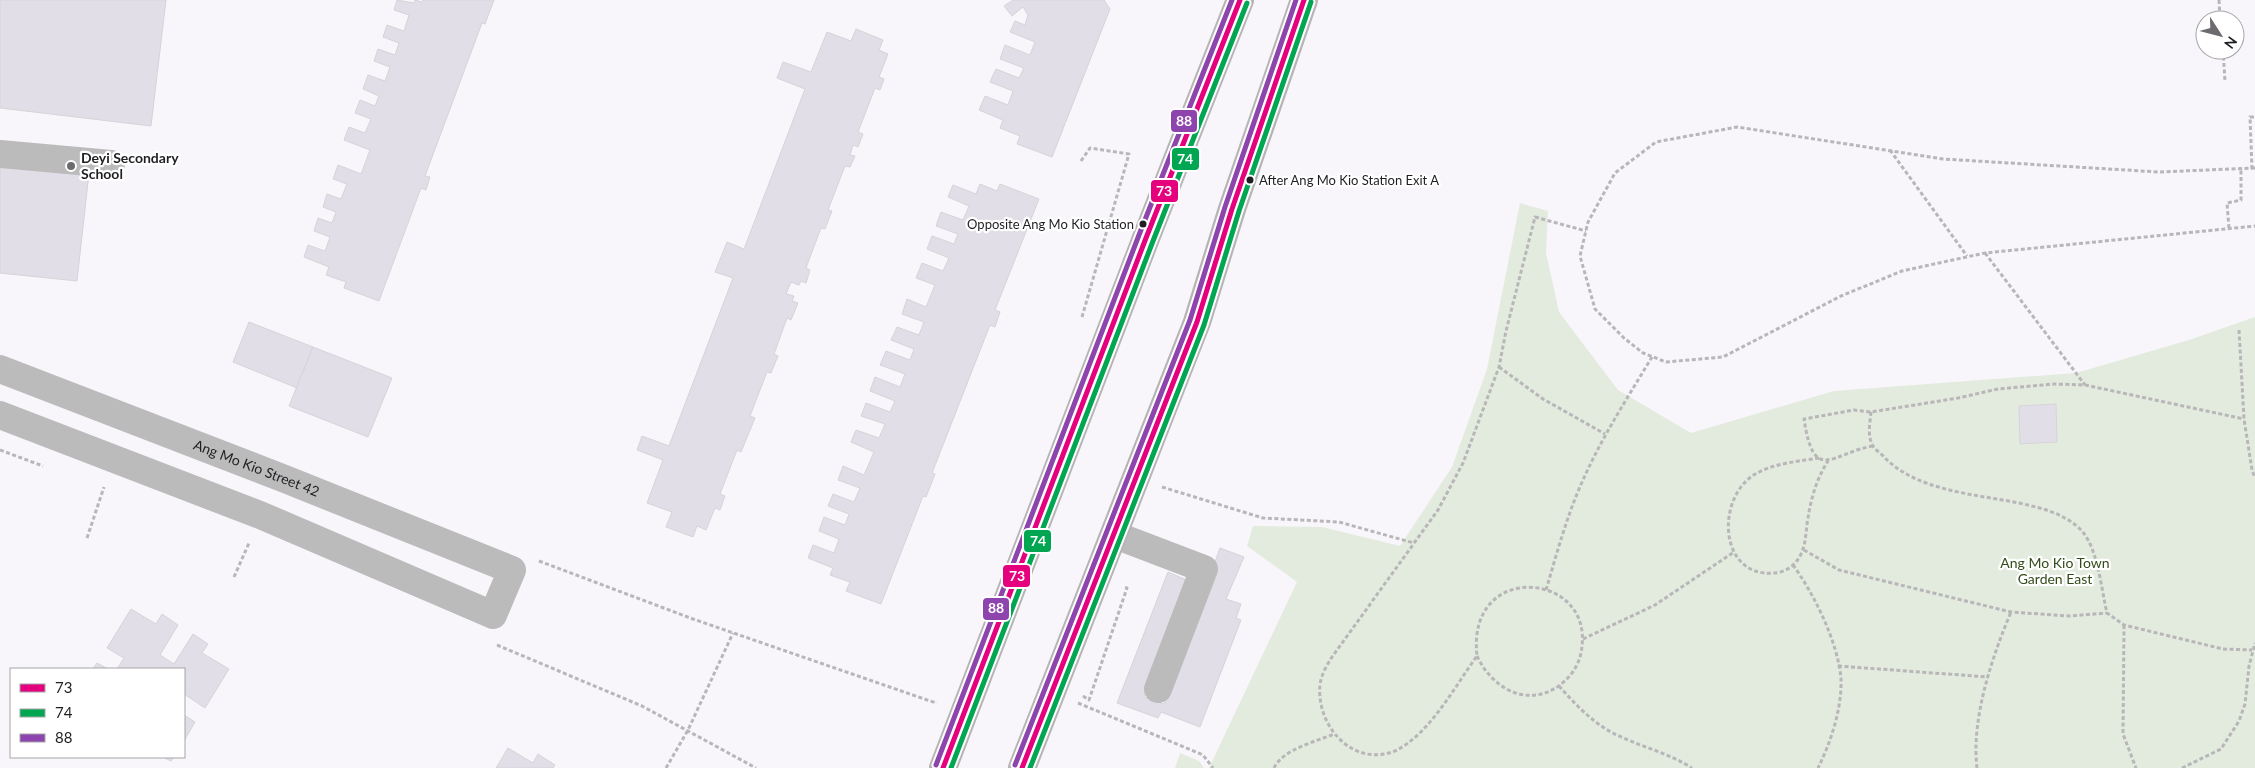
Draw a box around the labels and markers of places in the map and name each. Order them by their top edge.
place label: Deyi Secondary School [81,149,179,182]
marker: Deyi Secondary School [65,160,77,172]
place label: After Ang Mo Kio Station Exit A [1259,172,1439,188]
marker: After Ang Mo Kio Station Exit A [1245,175,1255,185]
place label: Opposite Ang Mo Kio Station [967,216,1134,232]
marker: Opposite Ang Mo Kio Station [1138,219,1148,229]

